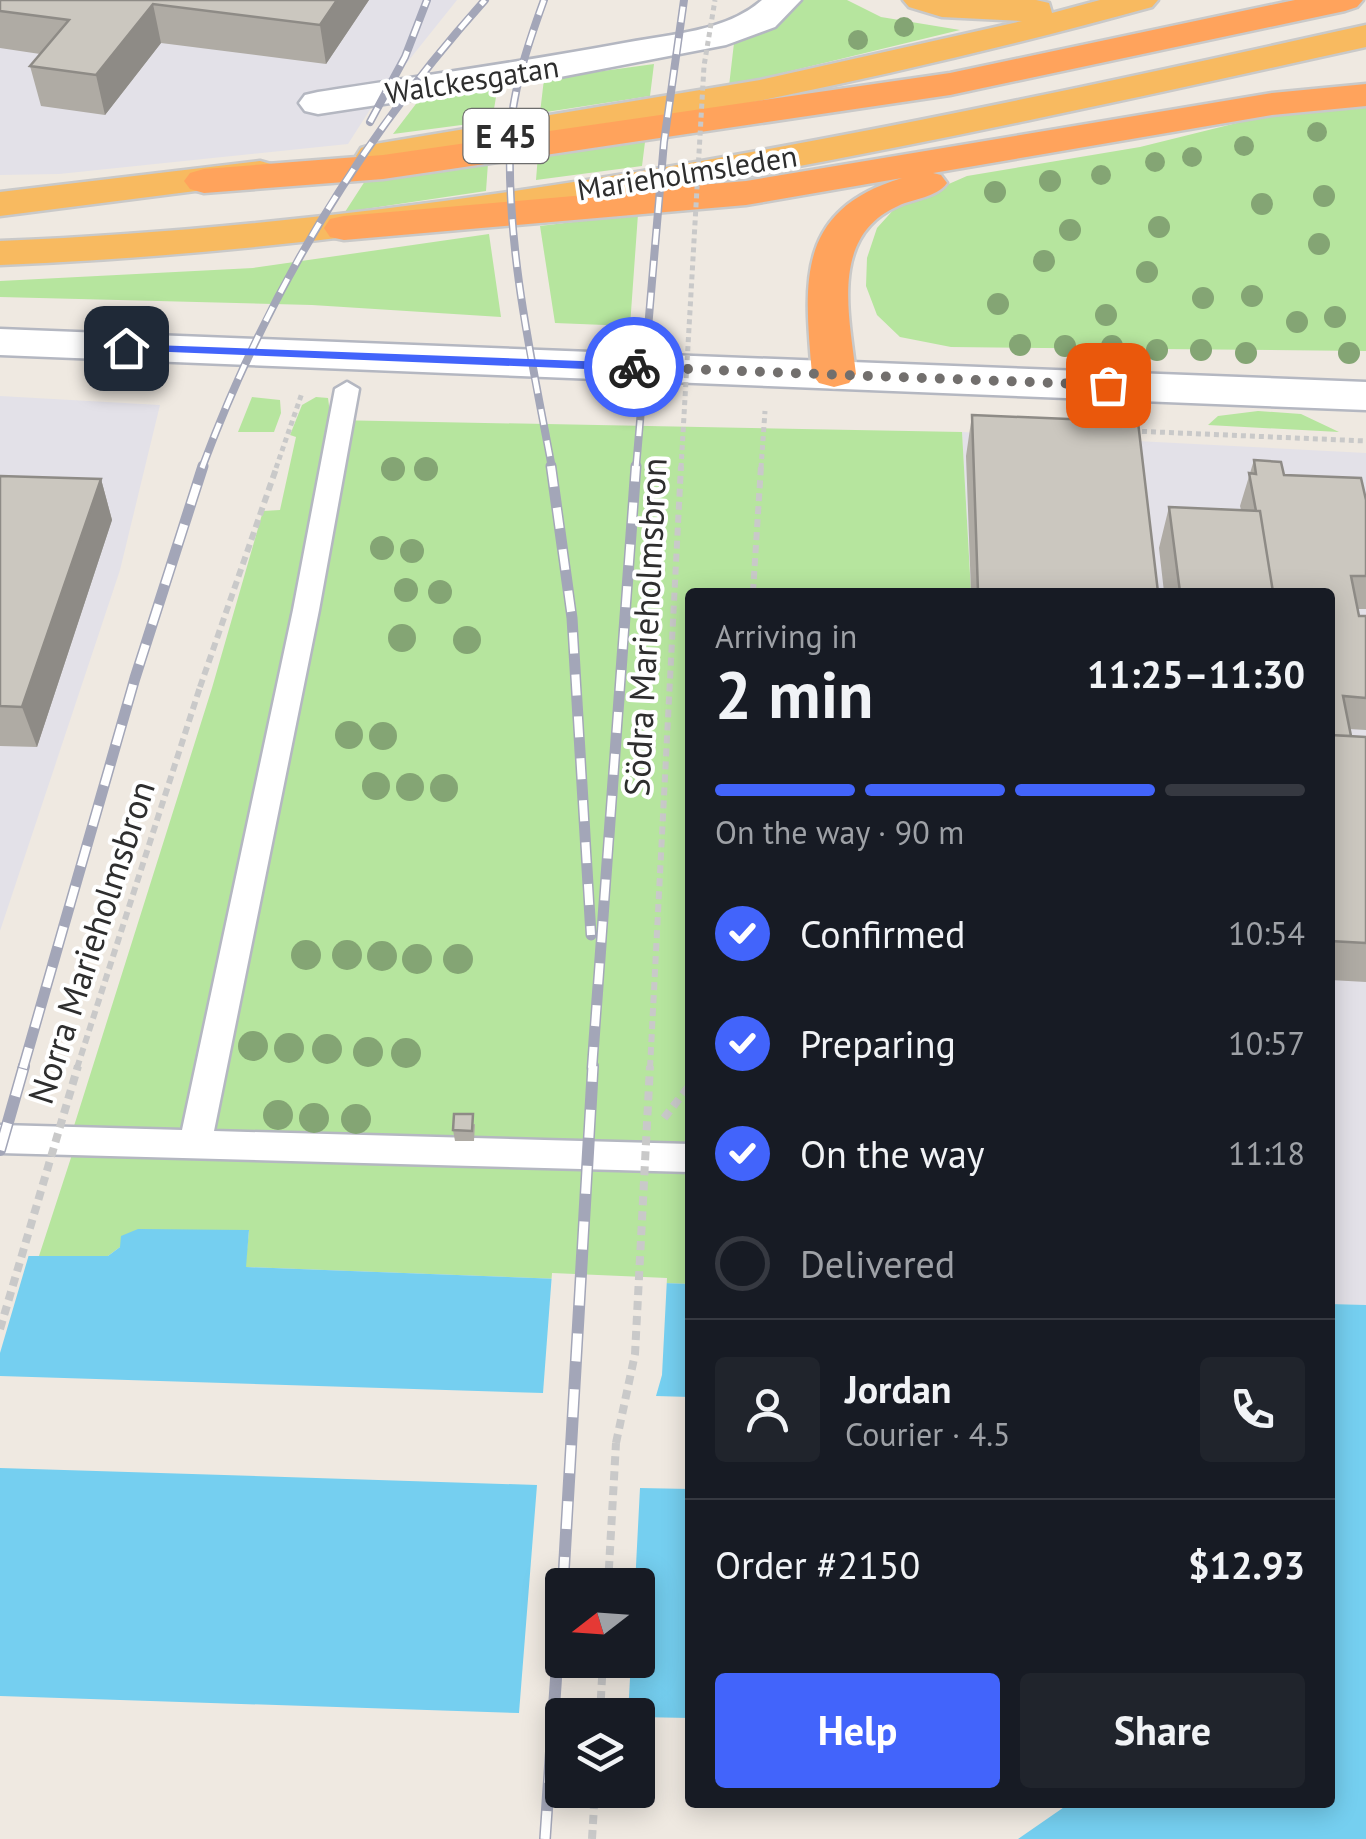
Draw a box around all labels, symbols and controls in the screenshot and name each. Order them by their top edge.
street label: Walckesgatan [382,46,562,112]
road number: E 45 [464,109,548,163]
street label: Marieholmsleden [574,135,800,209]
pin [84,306,169,391]
courier [584,317,684,417]
icon: home [99,321,154,376]
icon: bike [607,340,662,395]
pin [1066,343,1151,428]
icon: bag [1081,358,1136,413]
street label: Södra Marieholmsbron [613,457,677,797]
text: Arriving in [715,615,857,657]
text: 11:25–11:30 [1087,649,1305,698]
text: 2 min [715,652,874,736]
street label: Norra Marieholmsbron [17,775,165,1109]
text: On the way · 90 m [715,811,964,853]
icon: check [715,906,770,961]
text: Confirmed [800,909,966,958]
text: 10:54 [1228,912,1305,954]
icon: check [715,1016,770,1071]
text: Preparing [800,1019,956,1068]
text: 10:57 [1228,1022,1305,1064]
icon: check [715,1126,770,1181]
text: On the way [800,1129,985,1178]
text: 11:18 [1228,1132,1305,1174]
text: Delivered [800,1239,955,1288]
button: person [715,1357,820,1462]
button: phone [1200,1357,1305,1462]
text: Jordan [845,1364,951,1413]
text: Courier · 4.5 [845,1413,1011,1455]
text: Order #2150 [715,1540,920,1589]
text: $12.93 [1188,1540,1305,1589]
north arrow [545,1568,655,1678]
map controls [545,1568,655,1808]
button: Help [715,1673,1000,1788]
button: Share [1020,1673,1305,1788]
button: layers [545,1698,655,1808]

